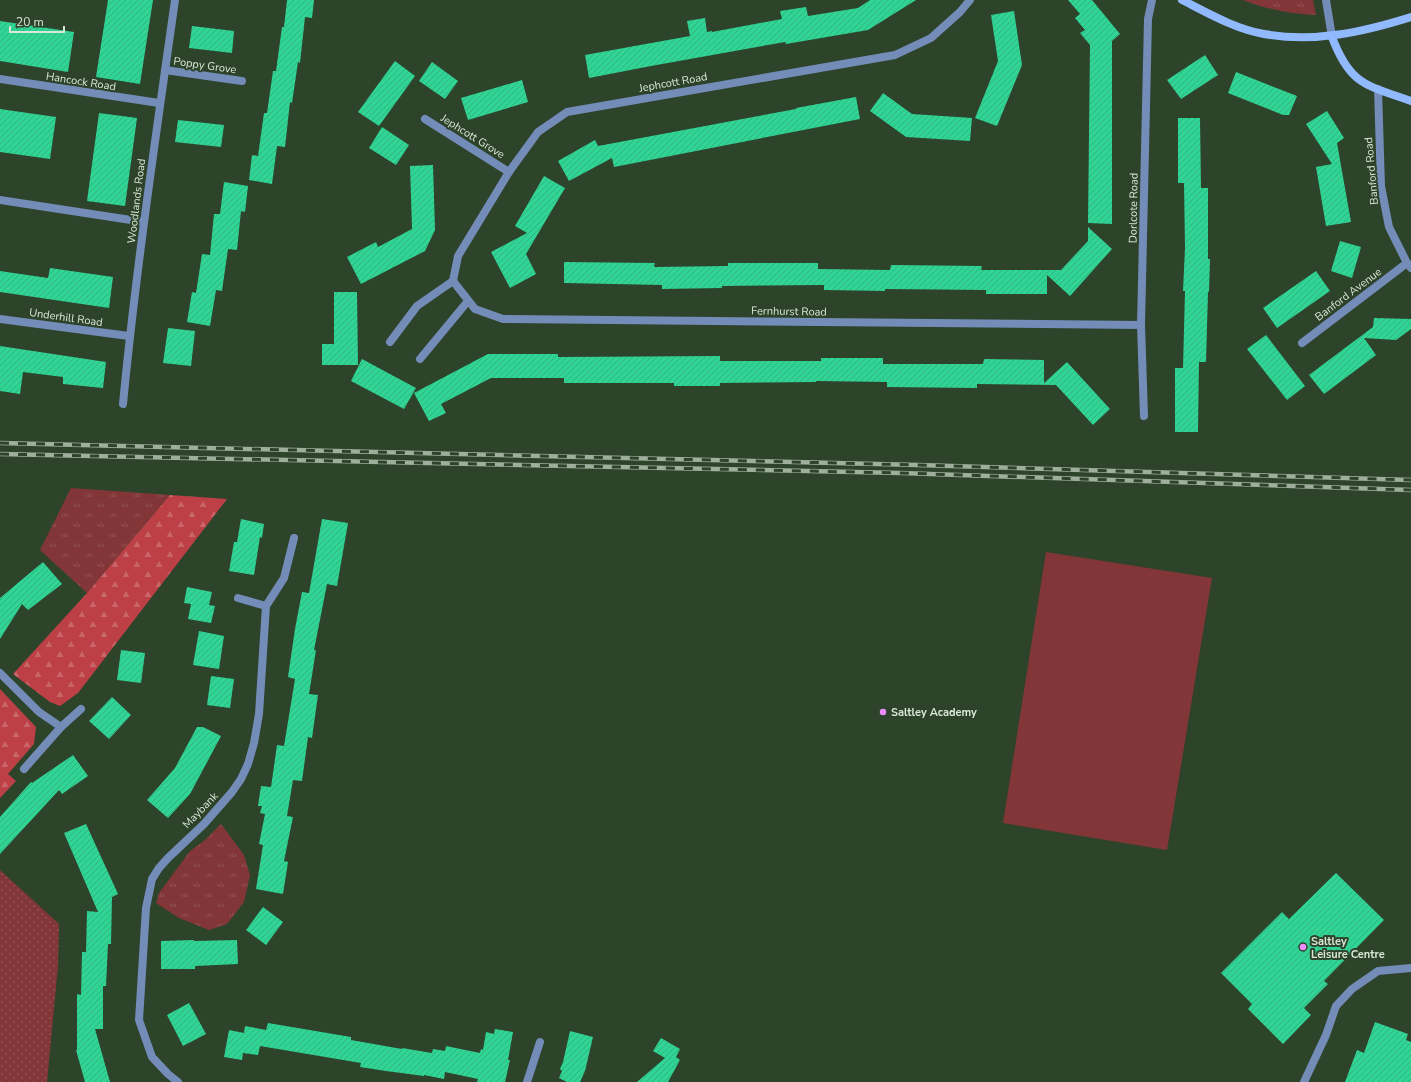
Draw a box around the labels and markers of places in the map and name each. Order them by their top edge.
place label: Saltley Academy [891,705,977,720]
marker: Saltley Academy [878,707,888,717]
place label: Saltley Leisure Centre [1311,934,1385,962]
marker: Saltley Leisure Centre [1298,942,1308,952]

